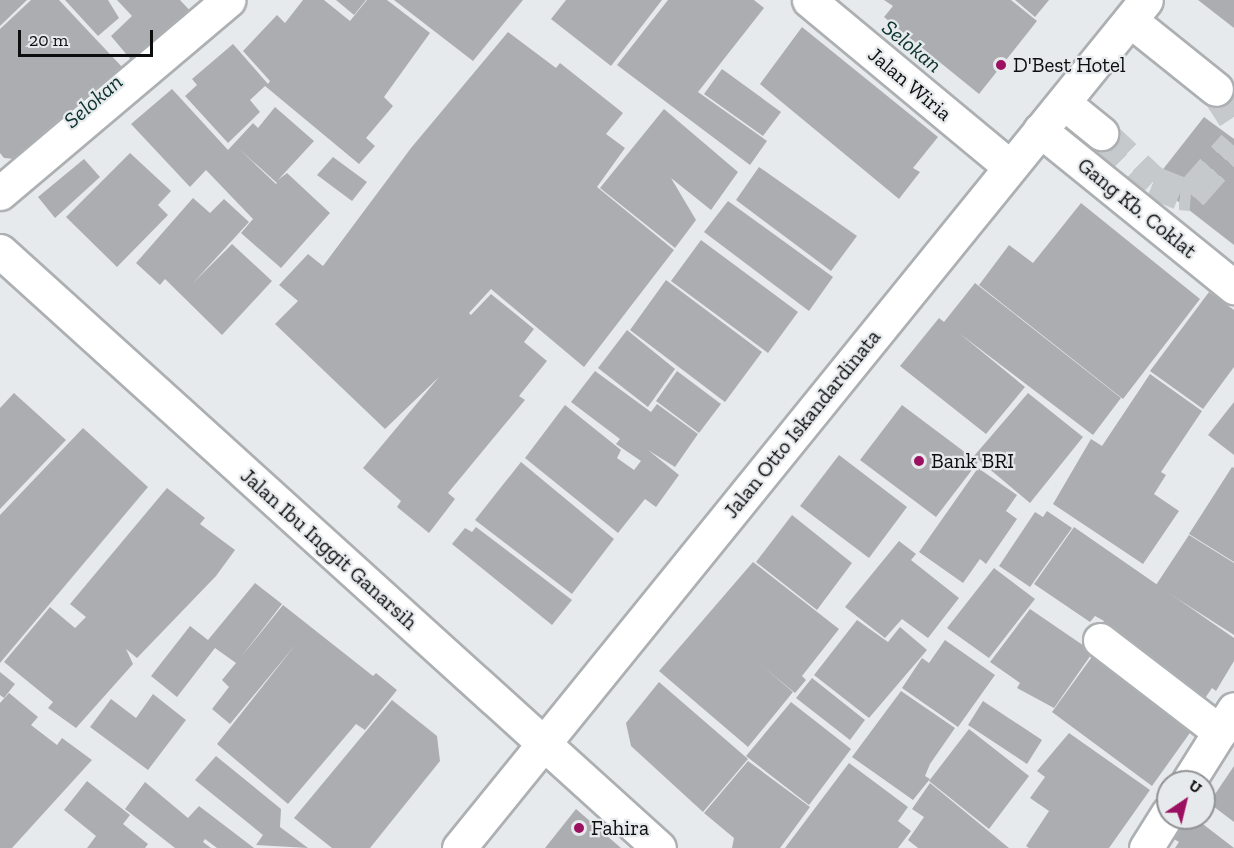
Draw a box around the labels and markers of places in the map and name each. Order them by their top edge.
place label: D'Best Hotel [1013,52,1126,78]
marker: D'Best Hotel [994,58,1008,72]
place label: Bank BRI [931,448,1014,474]
marker: Bank BRI [912,454,926,468]
place label: Fahira [591,815,649,841]
marker: Fahira [572,821,586,835]

